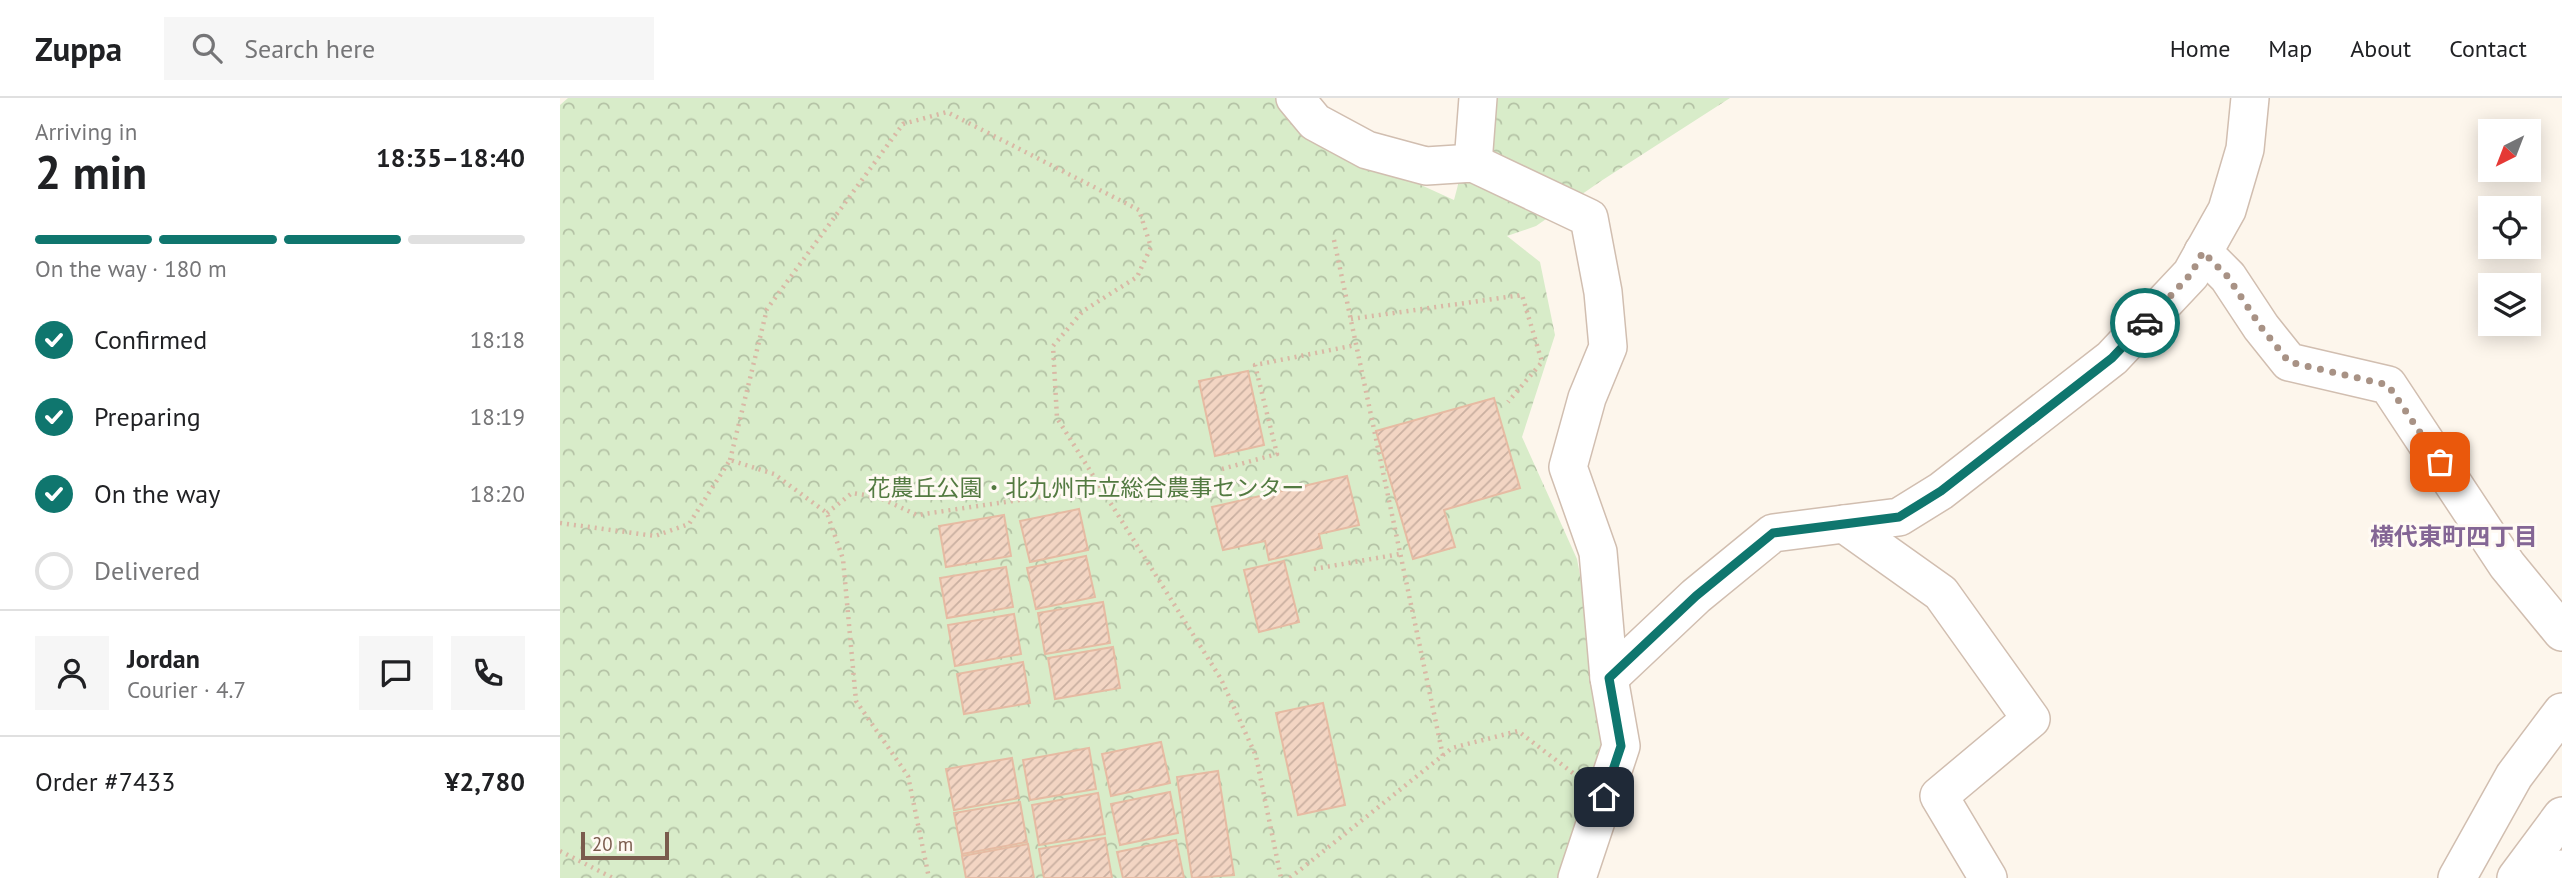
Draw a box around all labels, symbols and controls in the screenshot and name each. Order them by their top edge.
search box [164,17,654,80]
text: Zuppa [35,27,122,70]
icon: search [188,29,226,67]
text: Search here [244,32,375,65]
text: Home [2170,33,2230,64]
text: Map [2268,33,2312,64]
text: About [2350,33,2411,64]
text: Contact [2449,33,2527,64]
text: Arriving in [35,117,137,146]
north arrow [2478,119,2541,182]
map controls [2478,119,2541,336]
text: 18:35–18:40 [376,141,525,174]
text: 2 min [35,142,147,202]
button: locate [2478,196,2541,259]
text: On the way · 180 m [35,254,227,283]
button: layers [2478,273,2541,336]
courier [2110,288,2180,358]
icon: car [2126,304,2164,342]
icon: check [35,321,73,359]
text: Confirmed [94,323,207,356]
text: 18:18 [470,325,525,354]
icon: check [35,398,73,436]
text: Preparing [94,400,201,433]
text: 18:19 [470,402,525,431]
pin [2410,432,2470,492]
icon: bag [2421,443,2459,481]
park label: 花農丘公園・北九州市立総合農事センター [868,473,1305,502]
icon: check [35,475,73,513]
text: On the way [94,477,220,510]
text: 18:20 [470,479,525,508]
district label: 横代東町四丁目 [2370,521,2538,552]
text: Delivered [94,554,200,587]
button: person [35,636,109,710]
button: chat [359,636,433,710]
button: phone [451,636,525,710]
text: Jordan [127,642,200,675]
text: Courier · 4.7 [127,675,246,704]
text: Order #7433 [35,765,175,798]
text: ¥2,780 [445,765,525,798]
pin [1574,767,1634,827]
icon: home [1585,778,1623,816]
scale bar [581,829,668,861]
text: 20 m [592,832,633,856]

